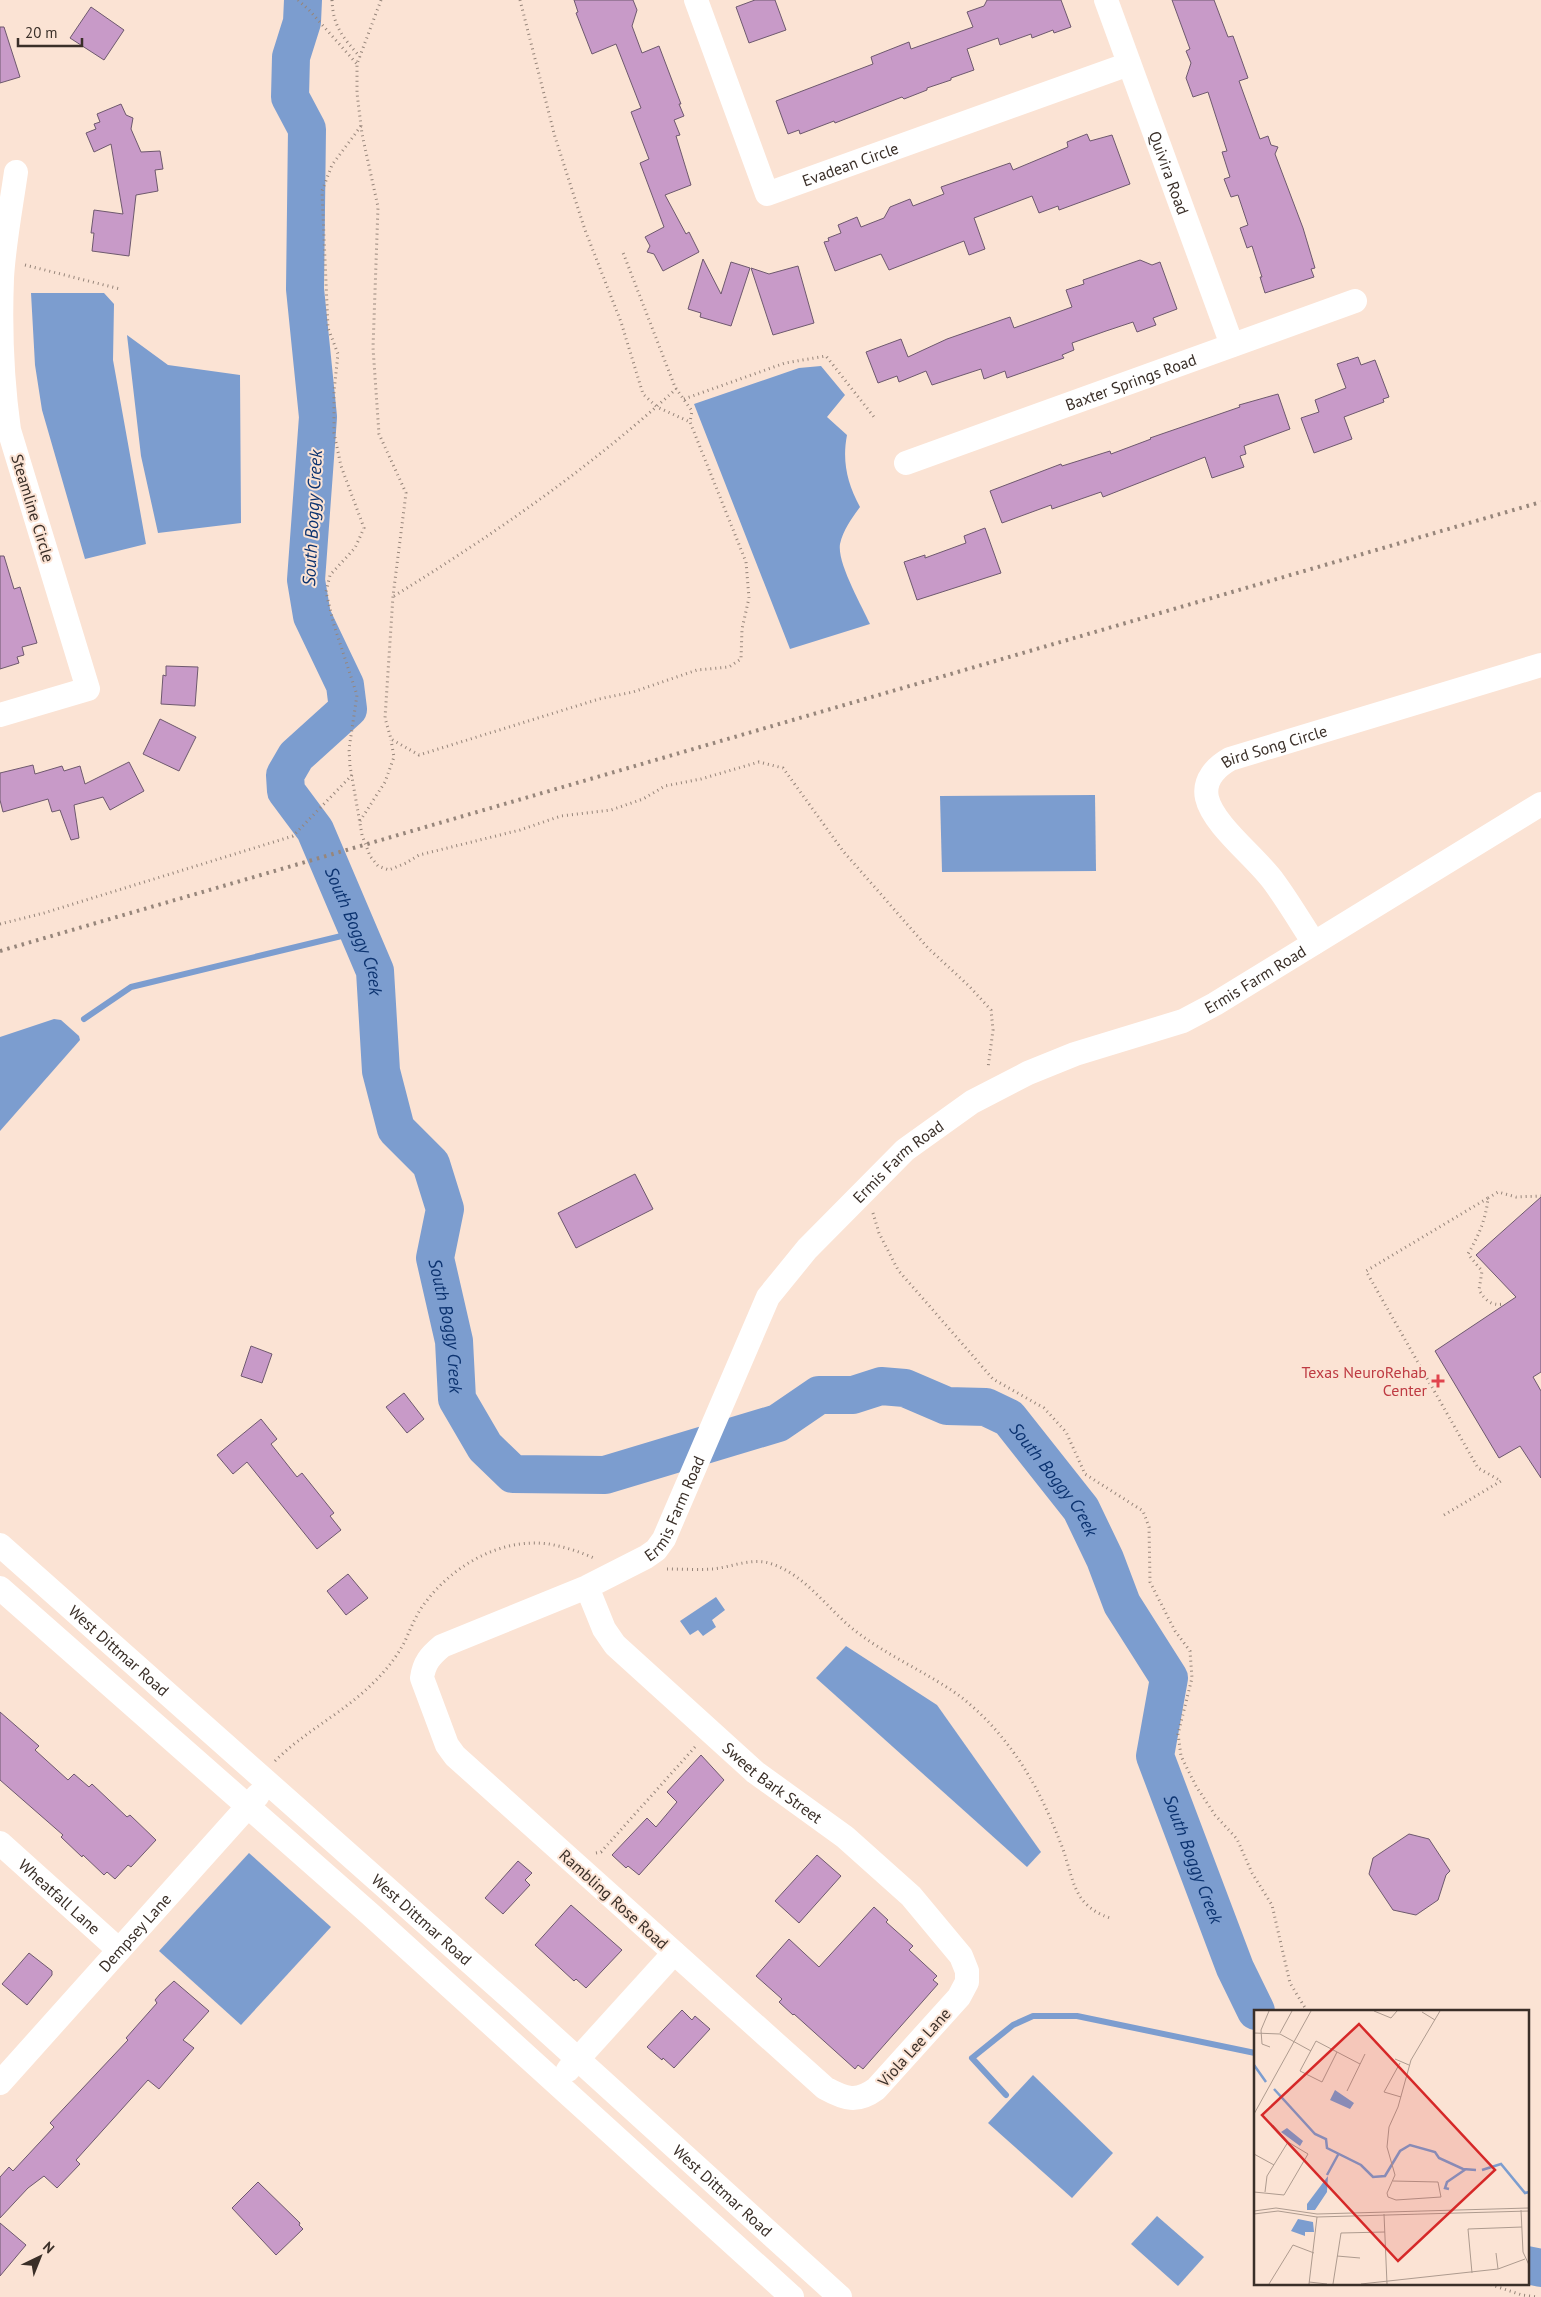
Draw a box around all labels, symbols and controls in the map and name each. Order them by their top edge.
scale bar [18,15,81,47]
text: 20 m [25,23,58,42]
street label: Quivira Road [1145,128,1194,217]
street label: Evadean Circle [799,138,901,191]
street label: Baxter Springs Road [1063,349,1199,415]
water label: South Boggy Creek [297,448,327,587]
street label: Steamline Circle [7,452,59,564]
street label: Bird Song Circle [1217,720,1329,772]
water label: South Boggy Creek [320,863,388,997]
street label: Ermis Farm Road [1201,941,1309,1018]
street label: Ermis Farm Road [848,1116,947,1207]
water label: South Boggy Creek [424,1256,468,1395]
place label: Texas NeuroRehab Center [1301,1362,1428,1400]
marker: Texas NeuroRehab Center [1431,1374,1445,1388]
water label: South Boggy Creek [1005,1417,1104,1541]
street label: Ermis Farm Road [640,1453,708,1565]
street label: West Dittmar Road [65,1601,173,1700]
street label: Sweet Bark Street [718,1738,827,1828]
water label: South Boggy Creek [1159,1791,1229,1928]
street label: Rambling Rose Road [555,1845,673,1953]
street label: Wheatfall Lane [14,1855,104,1938]
street label: West Dittmar Road [368,1870,476,1969]
street label: Dempsey Lane [94,1889,175,1976]
street label: Viola Lee Lane [873,2003,955,2091]
inset map [1254,2010,1528,2284]
street label: West Dittmar Road [669,2140,777,2241]
north arrow [15,2232,65,2282]
text: N [39,2238,58,2257]

